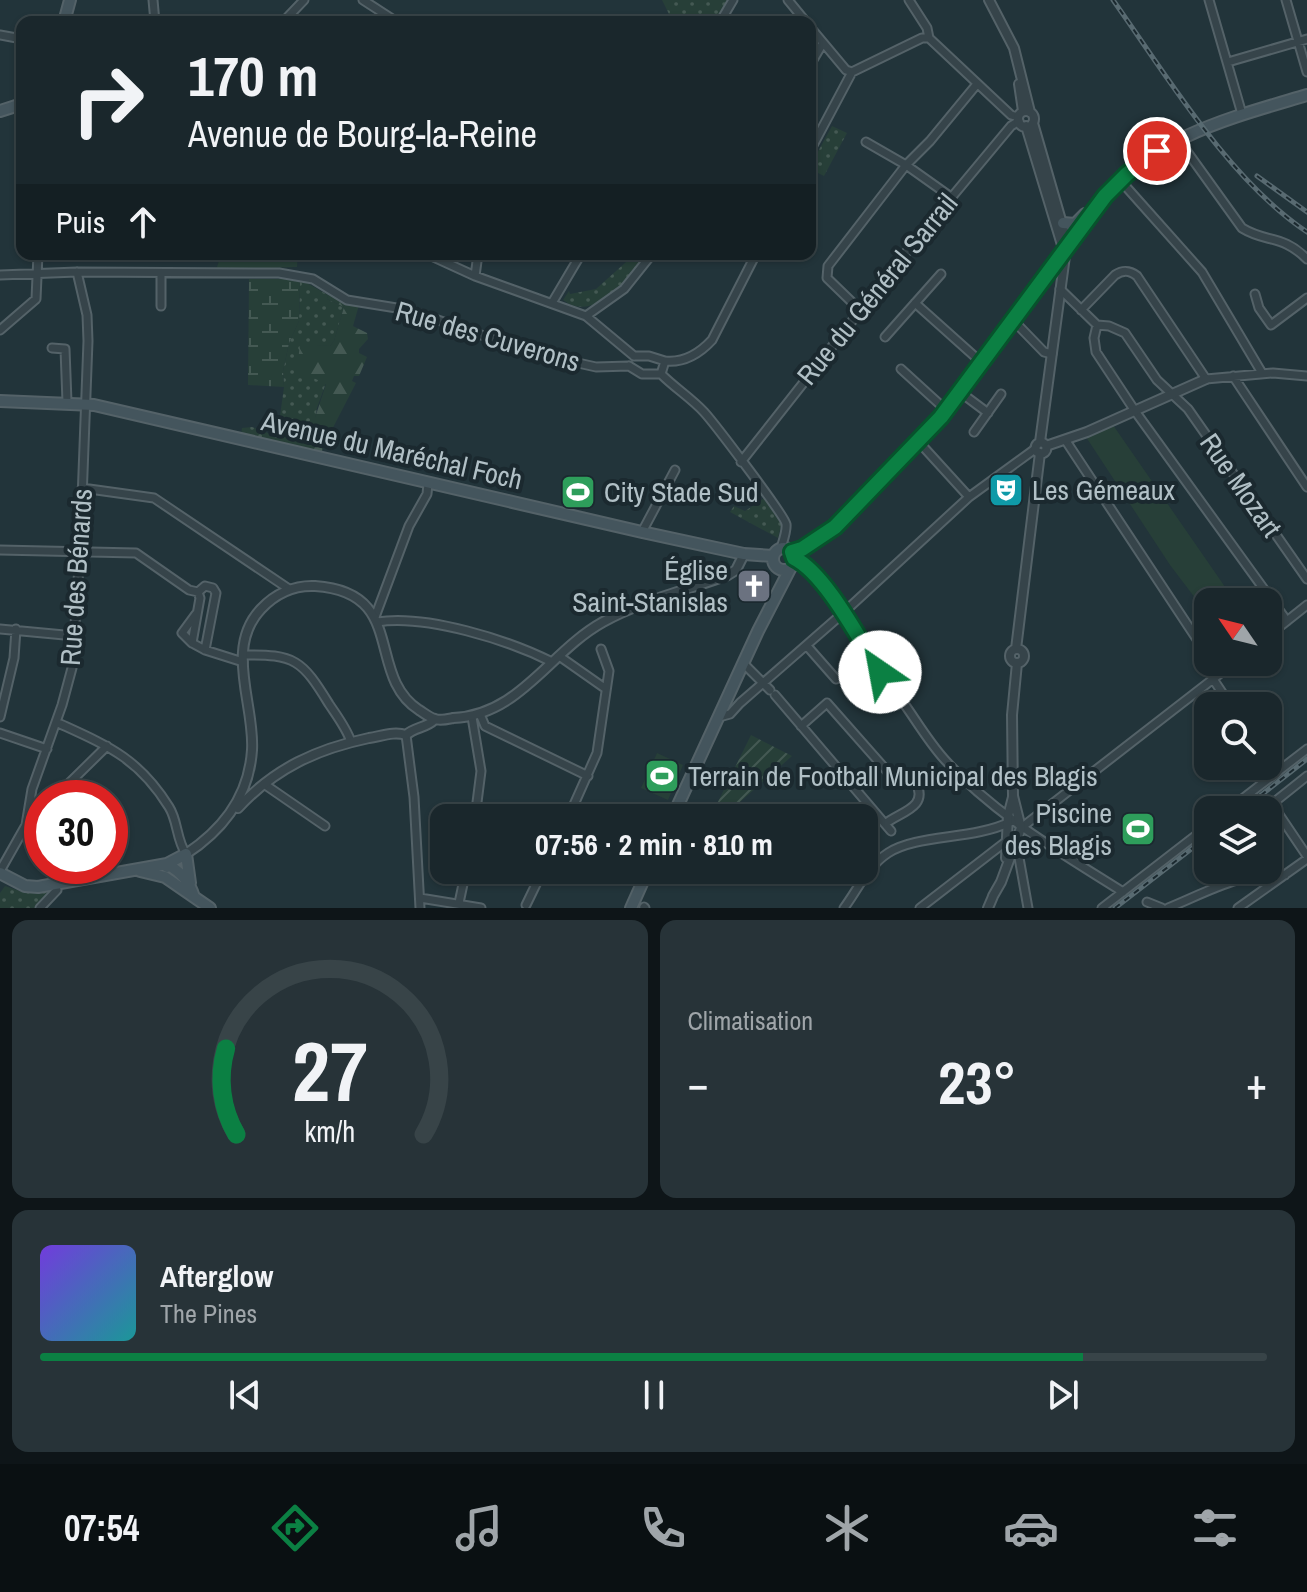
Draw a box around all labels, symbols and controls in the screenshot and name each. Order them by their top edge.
text: 170 m [188,38,318,113]
icon: right [56,48,160,152]
text: Avenue de Bourg-la-Reine [188,110,537,158]
pin [1123,117,1191,185]
icon: arrive [1135,129,1179,173]
street label: Rue du Général Sarrail [788,185,966,393]
icon: ahead [121,200,165,244]
text: Puis [56,202,105,242]
street label: Rue des Cuverons [391,292,585,380]
street label: Avenue du Maréchal Foch [257,401,526,498]
street label: Rue Mozart [1191,425,1291,545]
theatre icon: Les Gémeaux [987,471,1025,509]
place label: Les Gémeaux [1032,471,1175,509]
sports icon: City Stade Sud [559,473,597,511]
place label: City Stade Sud [604,473,758,511]
street label: Rue des Bénards [51,487,101,667]
place label: Église Saint-Stanislas [572,551,728,621]
church icon: Église Saint-Stanislas [735,567,773,605]
north arrow [1194,588,1282,676]
map controls [1194,588,1282,884]
position arrow [838,630,922,714]
button: search [1194,692,1282,780]
sports icon: Terrain de Football Municipal des Blagis [643,757,681,795]
place label: Terrain de Football Municipal des Blagis [688,757,1098,795]
speed limit sign: 30 [24,780,128,884]
place label: Piscine des Blagis [1005,794,1112,864]
button: layers [1194,796,1282,884]
sports icon: Piscine des Blagis [1119,810,1157,848]
text: 07:56 · 2 min · 810 m [535,824,773,864]
text: Climatisation [688,1003,813,1038]
text: 27 [292,1015,368,1127]
text: 23° [938,1042,1017,1123]
text: − [688,1053,709,1113]
text: + [1246,1053,1267,1113]
text: km/h [304,1112,355,1151]
text: Afterglow [160,1256,273,1296]
text: The Pines [160,1296,257,1331]
icon: previous [223,1373,267,1417]
icon: pause [632,1373,676,1417]
icon: next [1041,1373,1085,1417]
icon: directions [267,1500,323,1556]
icon: music [451,1500,507,1556]
icon: phone [635,1500,691,1556]
icon: climate [819,1500,875,1556]
icon: car [1003,1500,1059,1556]
icon: filters [1187,1500,1243,1556]
text: 07:54 [64,1504,139,1552]

